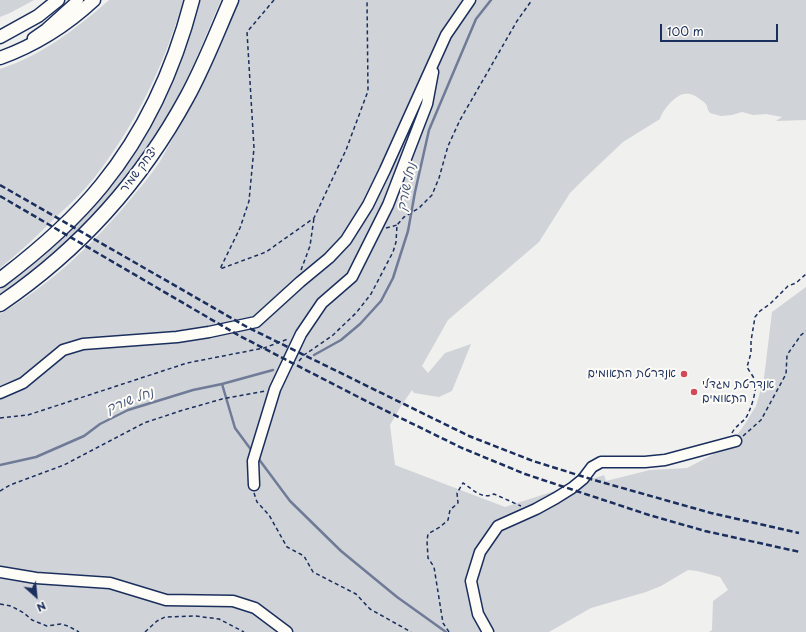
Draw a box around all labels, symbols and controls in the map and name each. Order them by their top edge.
scale bar [662,16,780,42]
text: 100 m [667,22,704,40]
street label: יצחק שמיר [117,144,161,196]
water label: נחל שורק [394,161,420,213]
place label: אנדרטת התאומים [588,367,676,381]
marker: אנדרטת התאומים [679,369,689,379]
place label: אנדרטת מגדלי התאומים [702,378,774,406]
water label: נחל שורק [104,385,156,417]
marker: אנדרטת מגדלי התאומים [689,387,699,397]
north arrow [16,576,56,616]
text: N [34,598,49,617]

